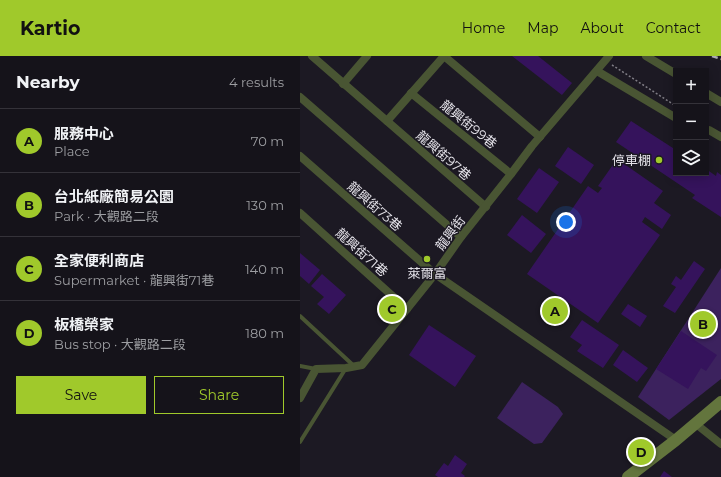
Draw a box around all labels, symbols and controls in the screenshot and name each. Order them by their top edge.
text: Kartio [20,17,80,40]
text: Home [462,19,505,37]
text: Map [527,19,558,37]
text: About [580,19,624,37]
text: Contact [646,19,701,37]
map controls [673,68,709,176]
button: + [673,68,709,104]
text: Nearby [16,72,80,92]
text: 4 results [229,74,284,90]
street label: 龍興街99巷 [438,96,500,152]
button: − [673,104,709,140]
text: 服務中心 [54,124,114,143]
street label: 龍興街97巷 [413,127,475,183]
text: A [24,133,34,149]
text: 70 m [251,133,284,149]
button: layers [673,140,709,176]
text: Place [54,143,90,159]
place label: 停車棚 [612,152,651,168]
marker: 停車棚 [654,155,664,165]
street label: 龍興街73巷 [345,178,405,234]
text: 台北紙廠簡易公園 [54,187,174,206]
text: B [24,197,34,213]
text: 130 m [246,197,284,213]
text: Park · 大觀路二段 [54,208,159,224]
your location [556,212,576,232]
street label: 龍興街 [432,213,468,253]
street label: 龍興街71巷 [333,224,391,280]
text: 全家便利商店 [54,251,144,270]
marker: 萊爾富 [422,254,432,264]
text: C [24,261,34,277]
text: 140 m [245,261,284,277]
place label: 萊爾富 [407,265,447,281]
text: Supermarket · 龍興街71巷 [54,272,214,288]
pin: C [379,294,405,324]
pin: A [542,296,568,326]
pin: B [690,309,716,339]
text: 板橋榮家 [54,315,114,334]
text: D [24,325,34,341]
text: 180 m [245,325,284,341]
text: Bus stop · 大觀路二段 [54,336,186,352]
button: Save [16,376,146,414]
button: Share [154,376,284,414]
pin: D [628,437,654,467]

